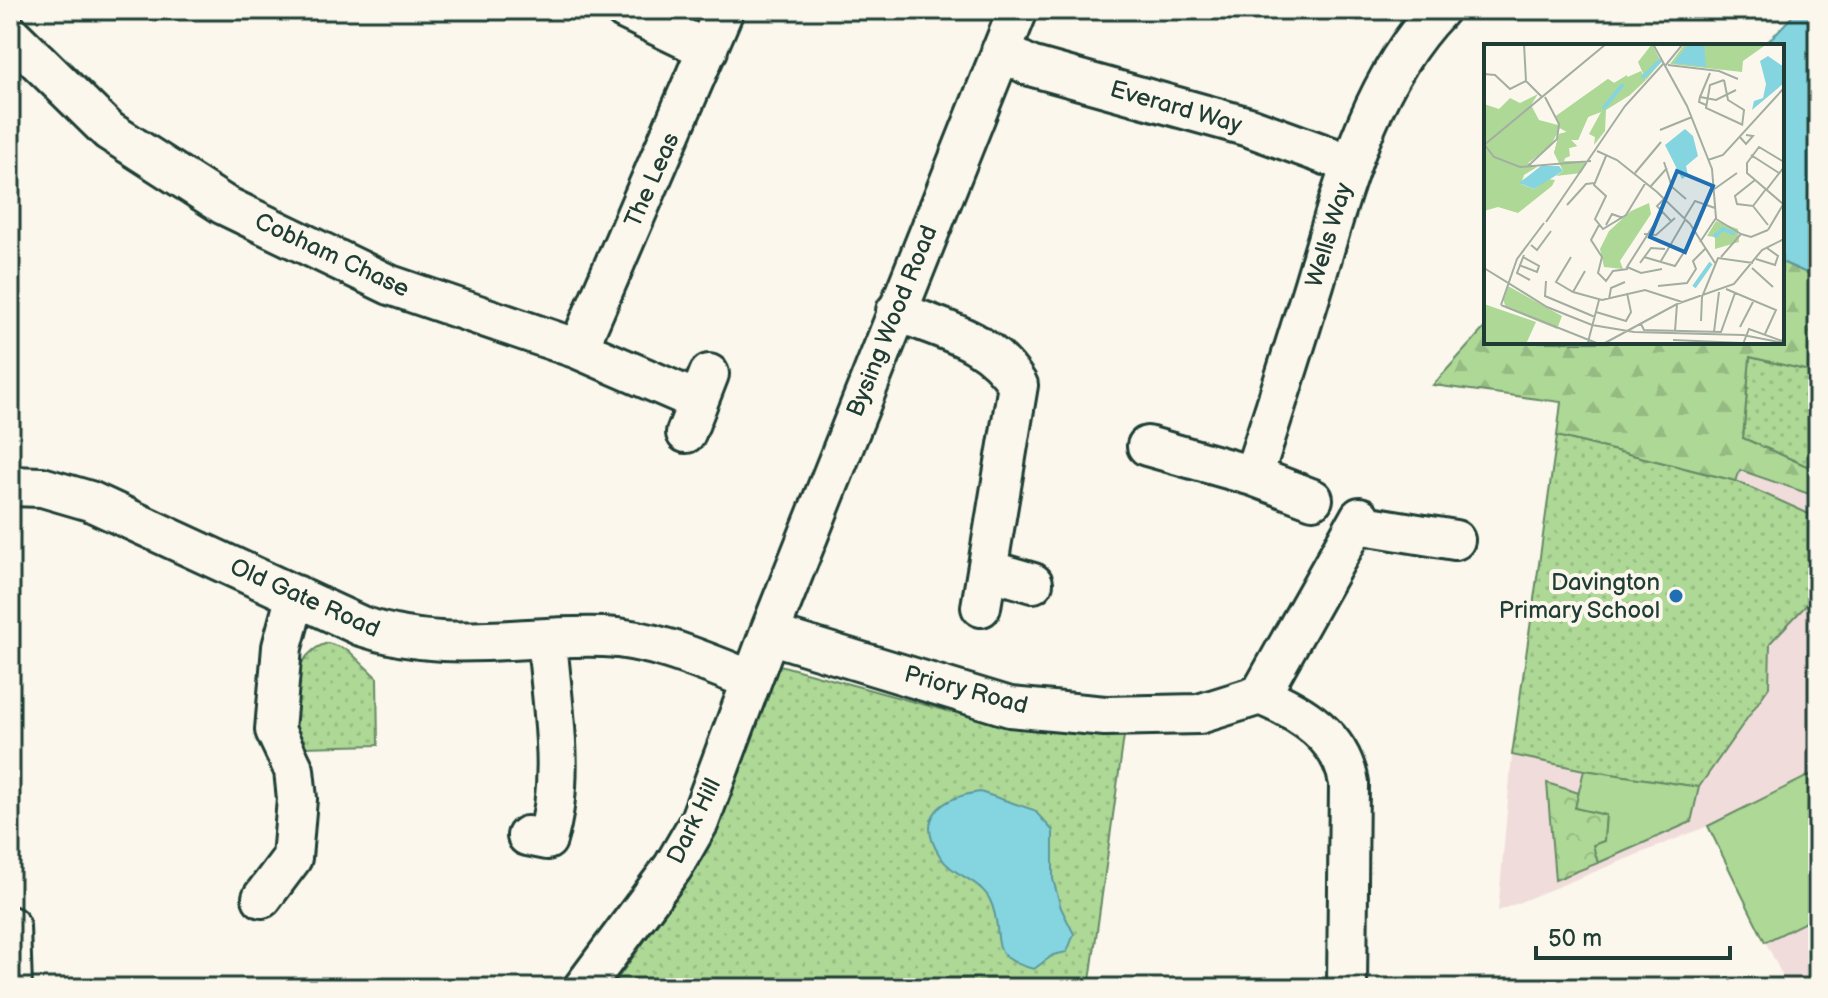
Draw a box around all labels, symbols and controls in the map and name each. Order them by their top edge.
inset map [1484,44,1784,344]
street label: Everard Way [1107,74,1245,140]
street label: The Leas [618,128,686,232]
street label: Wells Way [1299,179,1359,291]
street label: Cobham Chase [250,206,414,304]
street label: Bysing Wood Road [840,221,944,421]
street label: Old Gate Road [226,552,384,644]
place label: Davington Primary School [1499,568,1660,625]
marker: Davington Primary School [1667,587,1685,605]
street label: Priory Road [901,660,1031,720]
street label: Dark Hill [661,774,727,868]
scale bar [1536,910,1730,960]
text: 50 m [1548,924,1602,953]

